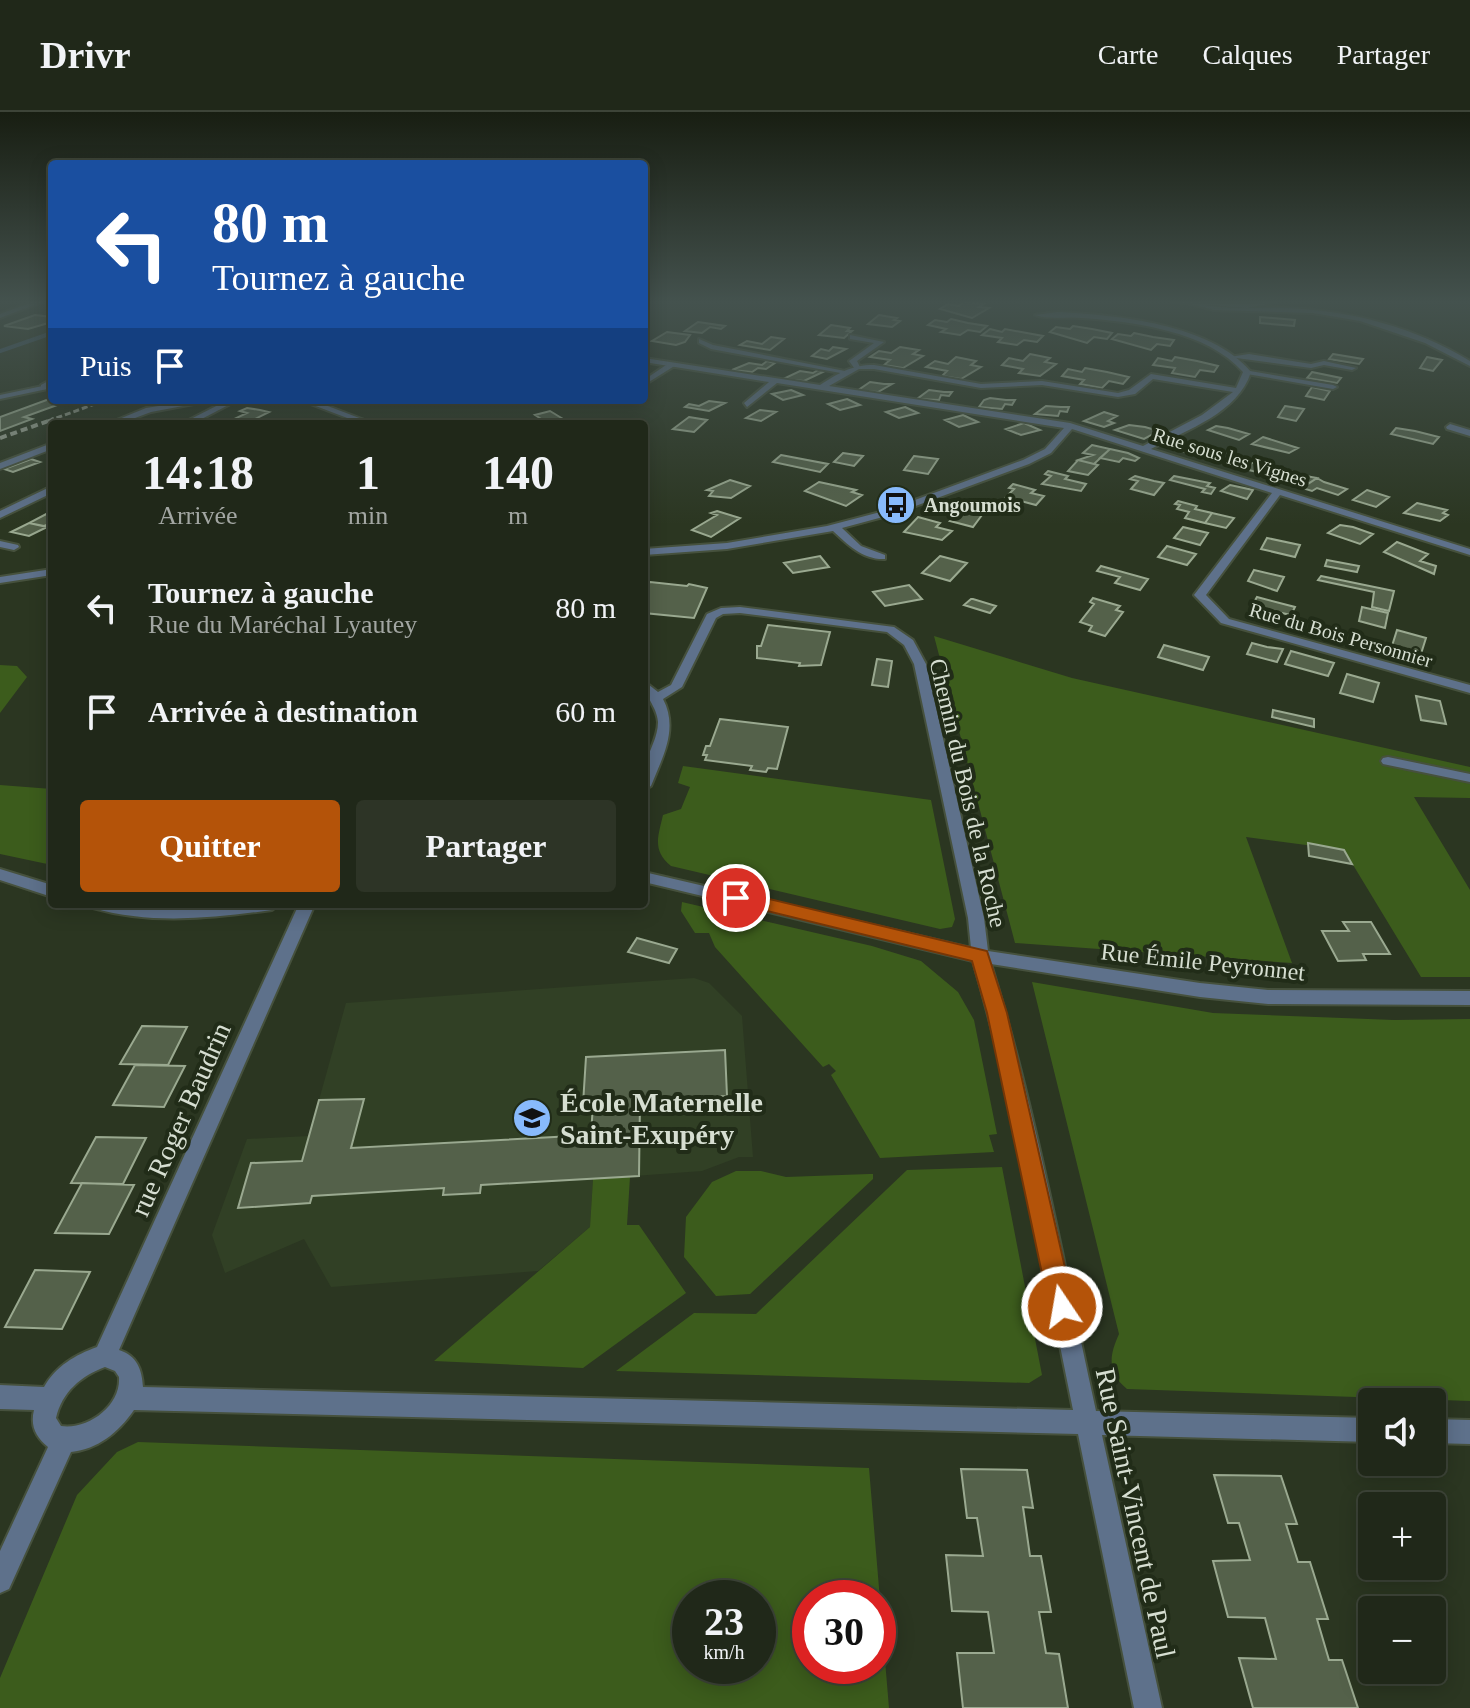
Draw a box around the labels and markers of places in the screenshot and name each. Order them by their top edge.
bus stop icon: Angoumois [875,484,917,526]
place label: Angoumois [924,494,1021,517]
pin [702,864,770,932]
place label: École Maternelle Saint-Exupéry [560,1087,763,1150]
school or university icon: École Maternelle Saint-Exupéry [511,1097,553,1139]

